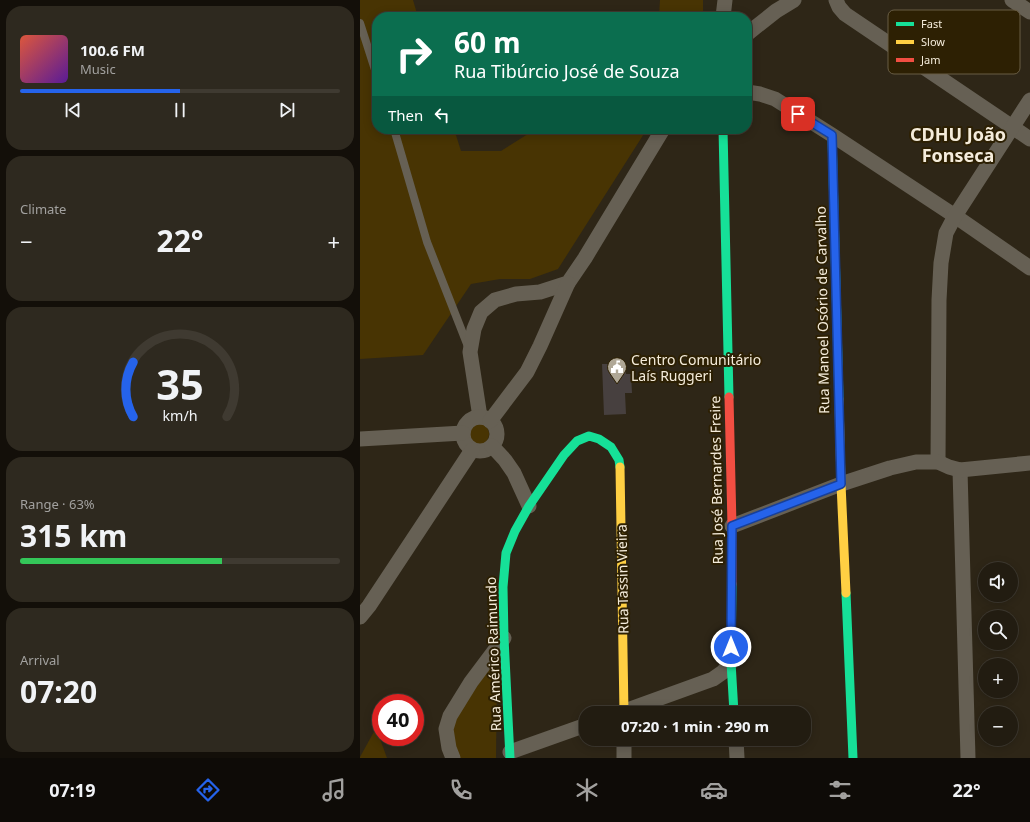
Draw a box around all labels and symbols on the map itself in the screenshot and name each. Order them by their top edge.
legend [888,10,1020,74]
text: Fast [921,16,942,31]
text: Slow [921,34,945,49]
text: Jam [920,52,940,67]
pin [781,97,815,131]
district label: CDHU João Fonseca [910,122,1006,167]
street label: Rua Manoel Osório de Carvalho [811,206,833,414]
place label: Centro Comunitário Laís Ruggeri [631,350,761,385]
public building icon: Centro Comunitário Laís Ruggeri [606,356,628,384]
street label: Rua José Bernardes Freire [705,395,727,565]
street label: Rua Tassin Vieira [612,524,632,634]
street label: Rua Américo Raimundo [481,576,505,732]
position arrow [710,626,752,668]
speed limit sign: 40 [372,694,424,746]

